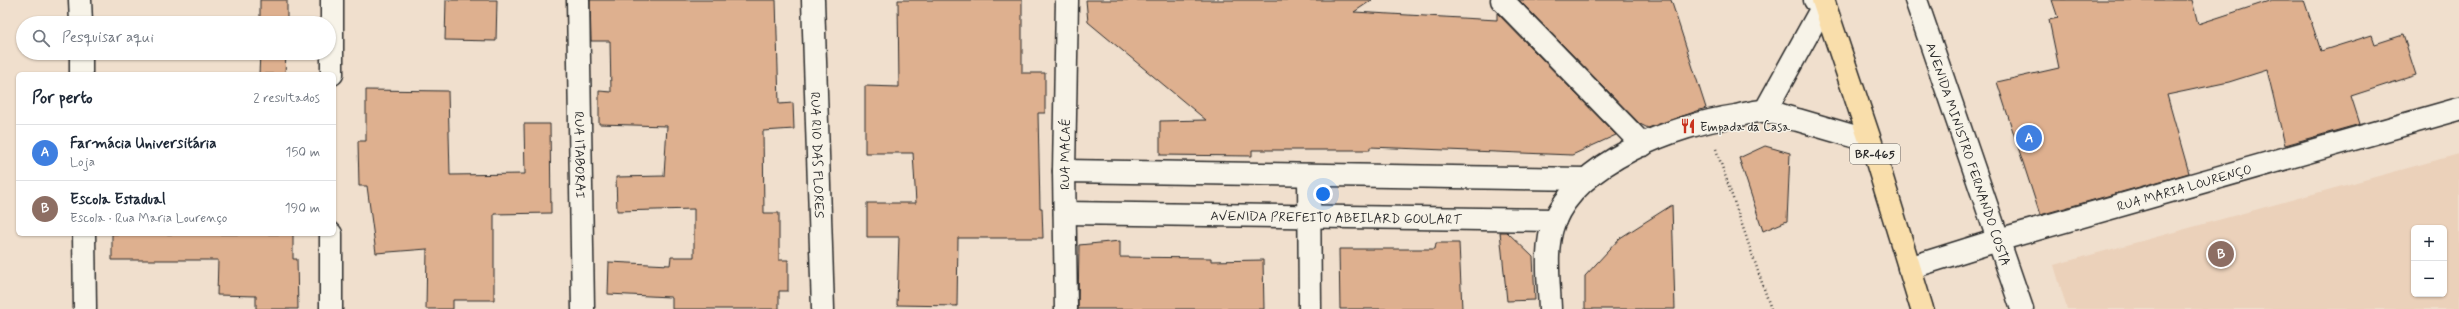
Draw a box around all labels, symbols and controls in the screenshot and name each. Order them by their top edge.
search box [16,16,336,60]
icon: search [30,27,52,49]
text: Pesquisar aqui [62,28,154,48]
street label: AVENIDA MINISTRO FERNANDO COSTA [1921,41,2014,269]
text: Por perto [32,87,93,109]
text: 2 resultados [253,90,320,107]
street label: RUA RIO DAS FLORES [806,92,827,219]
street label: RUA ITABORAI [570,111,588,199]
restaurant icon: Empada da Casa [1679,117,1697,135]
street label: RUA MACAÉ [1057,118,1075,190]
place label: Empada da Casa [1700,119,1790,136]
pin: A [2016,123,2042,153]
text: Farmácia Universitária [70,134,217,154]
text: A [41,144,49,161]
text: 150 m [286,144,320,161]
road number: BR-465 [1850,144,1900,164]
text: Loja [70,154,95,171]
street label: RUA MARIA LOURENÇO [2115,161,2254,216]
your location [1313,184,1333,204]
text: Escola Estadual [70,190,166,210]
text: B [41,200,49,217]
text: 190 m [285,200,320,217]
street label: AVENIDA PREFEITO ABEILARD GOULART [1210,208,1463,229]
text: Escola · Rua Maria Lourenço [70,210,227,227]
map controls [2411,225,2447,297]
button: + [2411,225,2447,261]
pin: B [2208,239,2234,269]
button: − [2411,261,2447,297]

